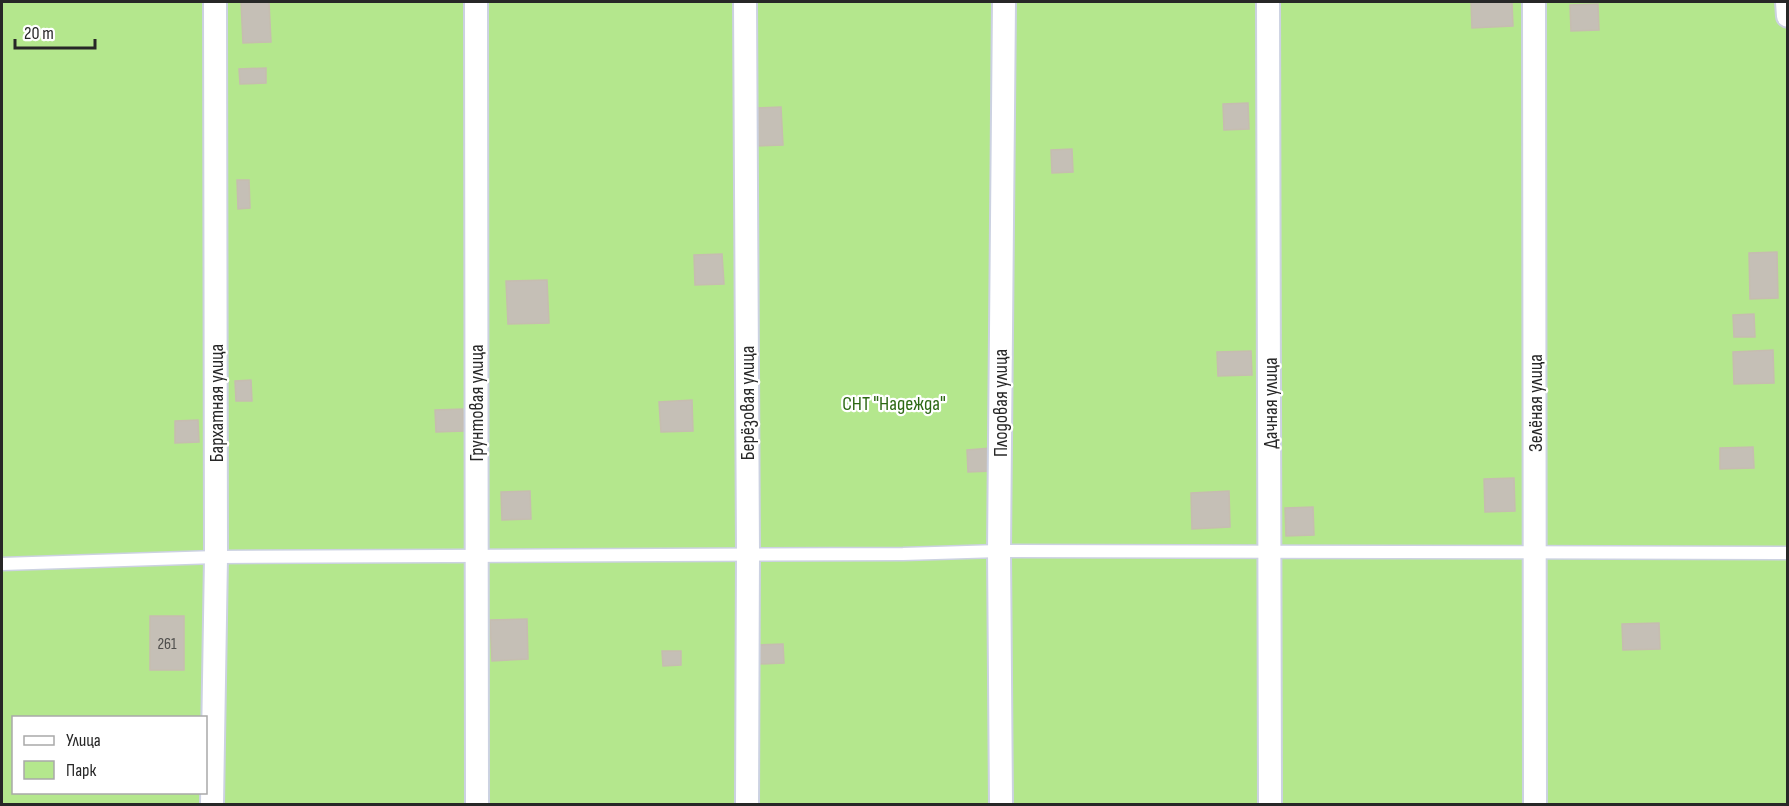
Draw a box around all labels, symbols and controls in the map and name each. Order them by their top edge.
scale bar [15,12,94,50]
text: 20 m [24,23,54,44]
street label: Бархатная улица [205,344,229,462]
street label: Грунтовая улица [465,344,489,462]
street label: Берёзовая улица [736,346,760,460]
street label: Плодовая улица [989,349,1013,457]
street label: Зелёная улица [1524,354,1548,452]
street label: Дачная улица [1259,357,1283,449]
park label: СНТ "Надежда" [842,392,946,416]
house number: 261 [157,635,177,654]
legend [12,716,207,794]
text: Улица [66,730,101,751]
text: Парк [66,760,97,781]

